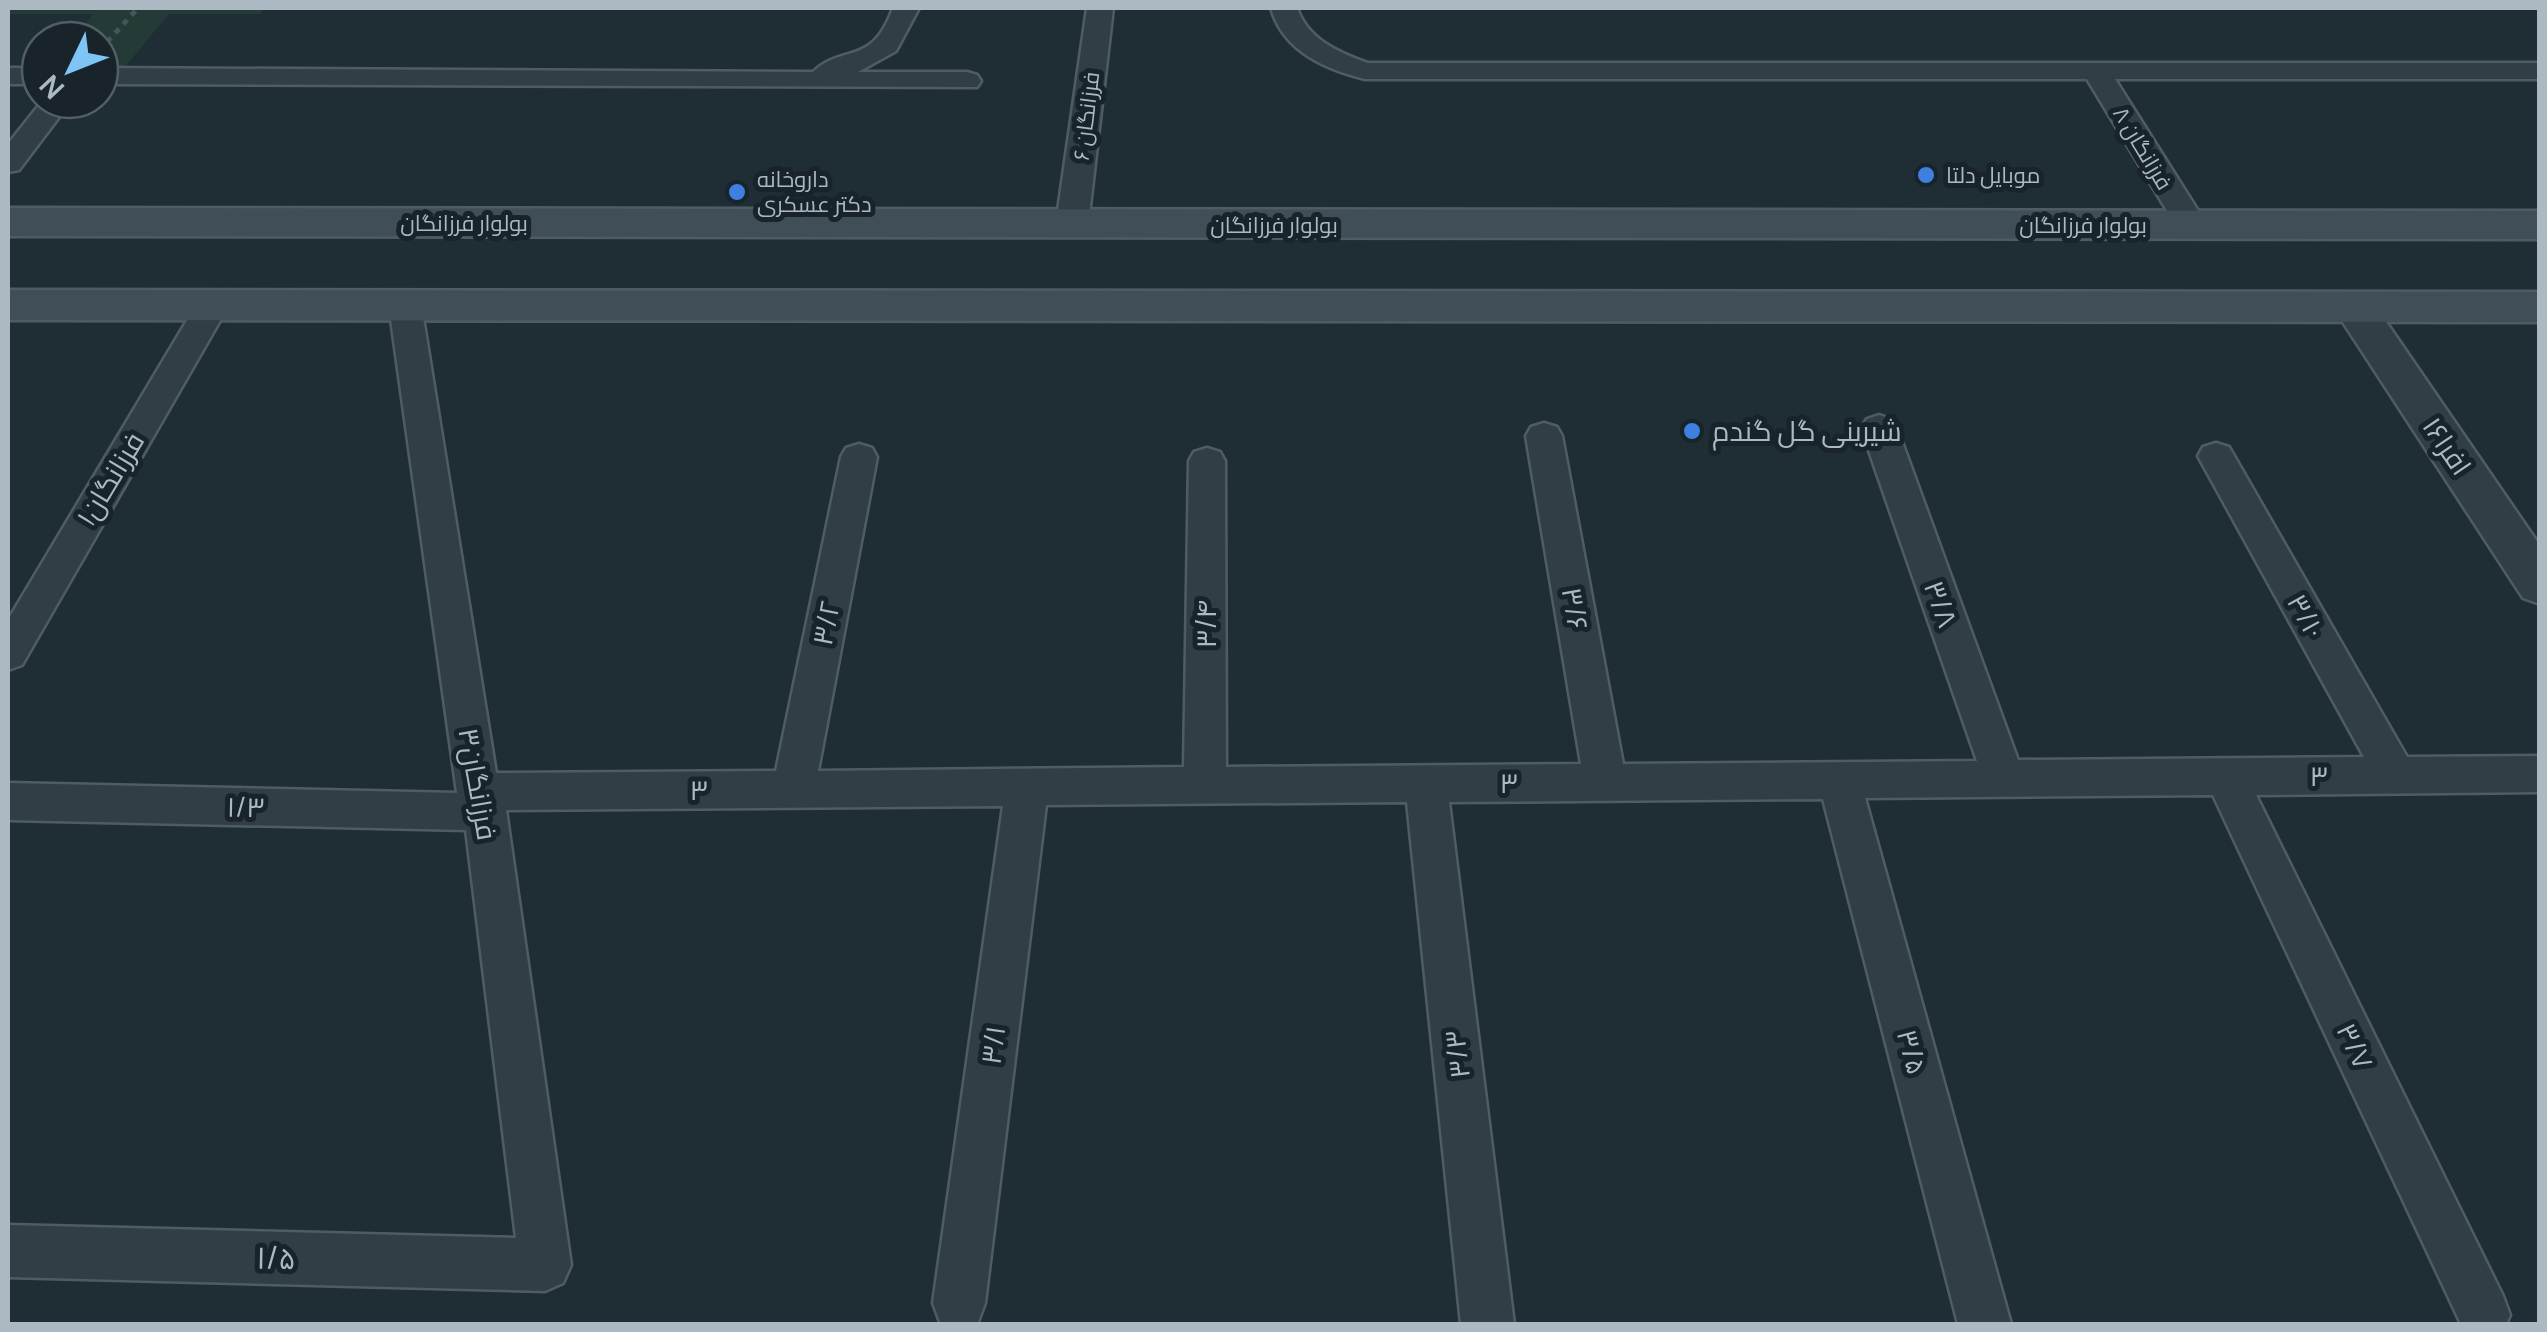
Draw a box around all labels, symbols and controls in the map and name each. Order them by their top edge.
north arrow [20,20,120,120]
text: N [30,67,72,108]
street label: فرزانگان ۶ [1066,70,1106,162]
street label: فرزانگان ۸ [2106,101,2180,195]
place label: موبایل دلتا [1946,160,2041,190]
place label: داروخانه دکتر عسکری [757,164,872,219]
marker: موبایل دلتا [1915,164,1937,186]
marker: داروخانه دکتر عسکری [726,181,748,203]
street label: بولوار فرزانگان [400,208,528,238]
street label: بولوار فرزانگان [1210,210,1338,240]
street label: بولوار فرزانگان [2019,210,2147,240]
street label: ۱۶افرا [2415,409,2481,482]
place label: شیرینی گل گندم [1712,411,1902,451]
marker: شیرینی گل گندم [1681,420,1703,442]
street label: فرزانگان۱ [66,424,152,532]
street label: ۳/۸ [1916,575,1968,632]
street label: ۳/۶ [1554,584,1598,633]
street label: ۳/۱۰ [2279,586,2335,645]
street label: ۳/۲ [802,597,848,648]
street label: ۳/۴ [1186,600,1224,648]
street label: فرزانگان۳ [450,725,508,843]
street label: ۳ [2310,756,2328,794]
street label: ۳ [1500,763,1518,801]
street label: ۳ [690,770,708,808]
street label: ۱/۳ [226,787,266,825]
street label: ۳/۷ [2328,1016,2383,1075]
street label: ۳/۱ [971,1023,1013,1067]
street label: ۳/۵ [1889,1025,1937,1078]
street label: ۳/۳ [1434,1028,1478,1081]
street label: ۱/۵ [256,1235,296,1279]

